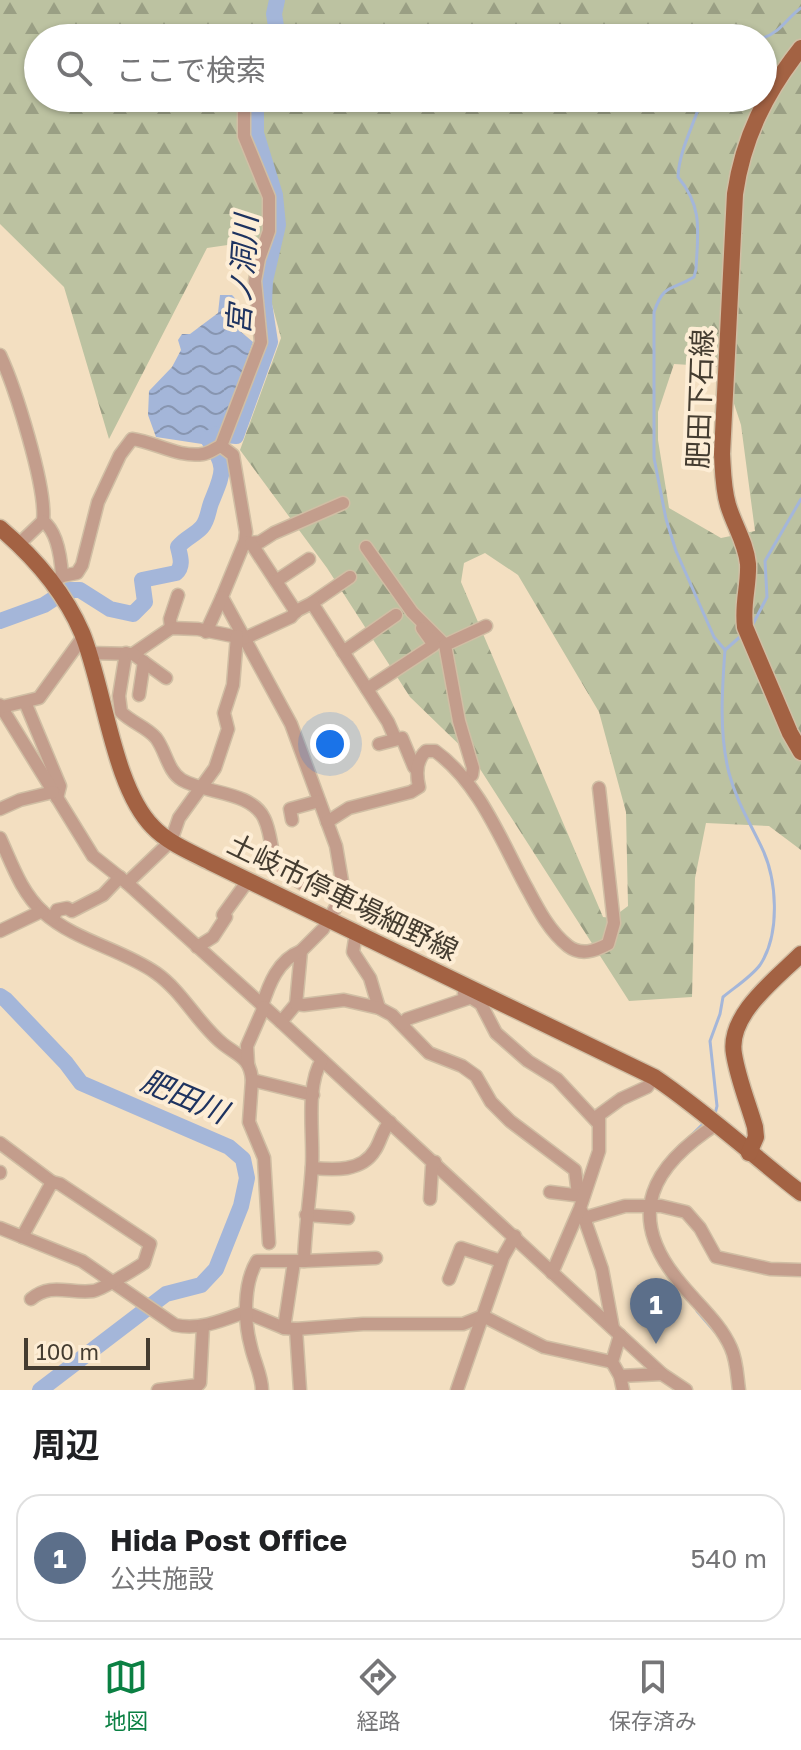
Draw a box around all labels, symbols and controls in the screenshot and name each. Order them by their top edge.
search box [24,24,777,112]
icon: search [52,46,96,90]
text: ここで検索 [116,52,266,88]
water label: 宮ノ洞川 [220,211,264,336]
street label: 肥田下石線 [681,328,718,470]
your location [310,724,350,764]
street label: 土岐市停車場細野線 [223,826,464,967]
water label: 肥田川 [136,1062,236,1131]
pin: 1 [630,1278,682,1344]
scale bar [24,1334,150,1370]
text: 100 m [36,1338,99,1365]
text: 周辺 [32,1424,100,1464]
text: Hida Post Office [110,1522,347,1558]
text: 1 [53,1543,67,1574]
text: 540 m [690,1543,767,1574]
text: 公共施設 [110,1563,214,1594]
tab: 地図 [104,1655,148,1735]
tab: 経路 [356,1655,401,1735]
tab: 保存済み [609,1655,697,1735]

